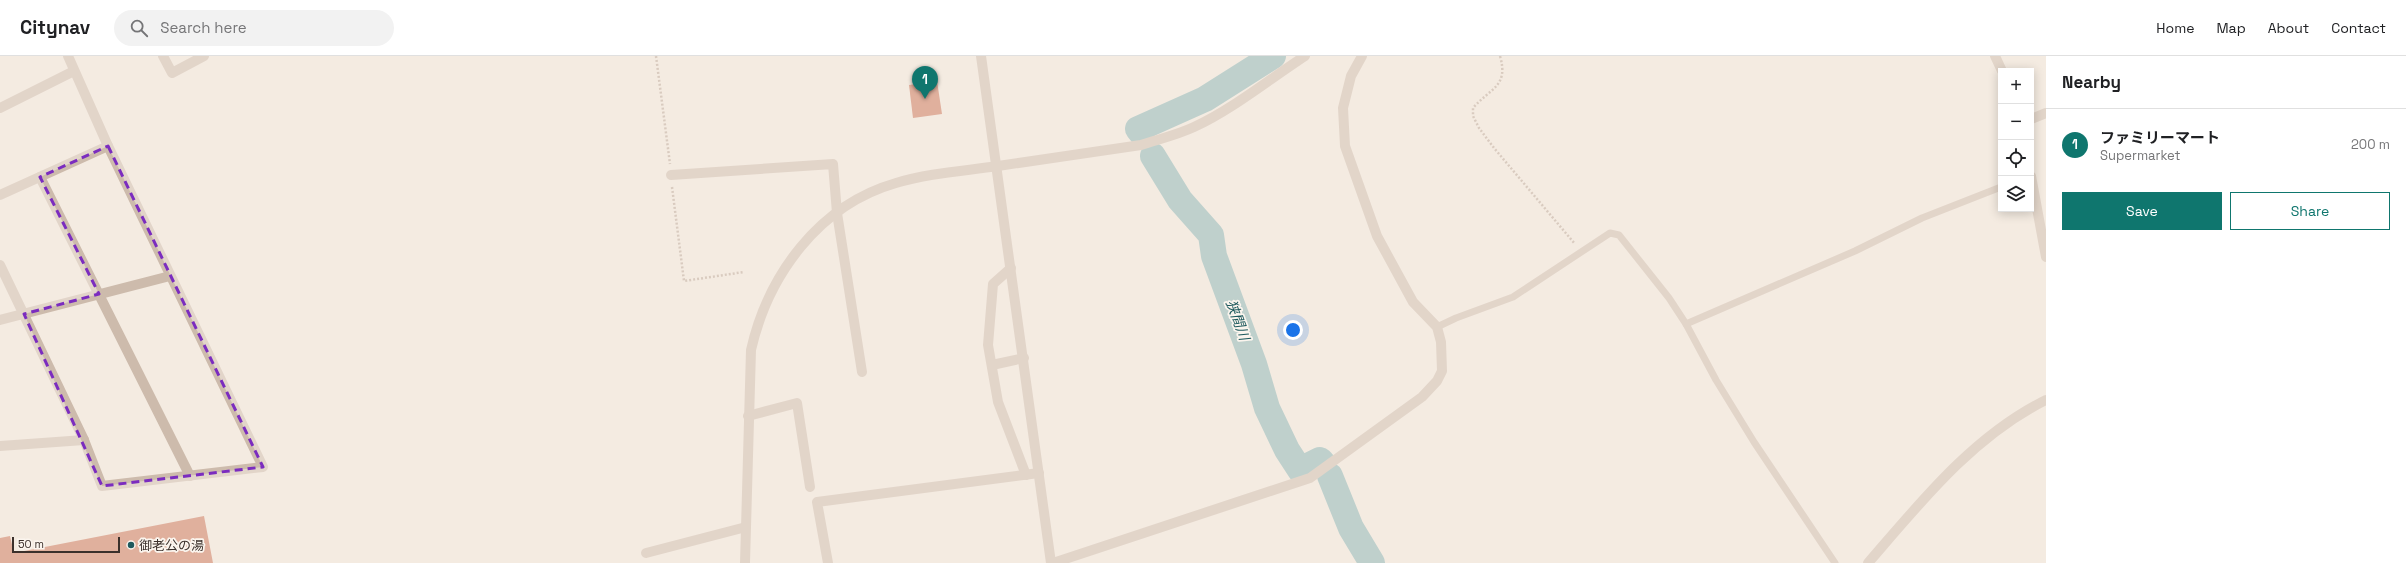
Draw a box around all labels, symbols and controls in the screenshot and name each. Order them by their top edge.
search box [114,10,394,46]
text: Citynav [20,15,90,40]
icon: search [128,17,150,39]
text: Search here [160,18,247,37]
text: Home [2156,19,2194,37]
text: Map [2216,19,2246,37]
text: About [2268,19,2309,37]
text: Contact [2331,19,2386,37]
pin: 1 [912,66,938,99]
map controls [1998,68,2034,212]
button: + [1998,68,2034,104]
text: Nearby [2062,71,2121,93]
button: − [1998,104,2034,140]
text: ファミリーマート [2100,128,2220,147]
text: 1 [2072,136,2078,153]
text: 200 m [2351,136,2390,153]
button: locate [1998,140,2034,176]
text: Supermarket [2100,147,2181,164]
button: layers [1998,176,2034,212]
button: Save [2062,192,2222,230]
button: Share [2230,192,2390,230]
water label: 狭間川 [1222,297,1254,345]
your location [1283,320,1303,340]
scale bar [12,535,120,554]
text: 50 m [18,537,44,551]
place label: 御老公の湯 [139,537,204,554]
marker: 御老公の湯 [126,540,136,550]

